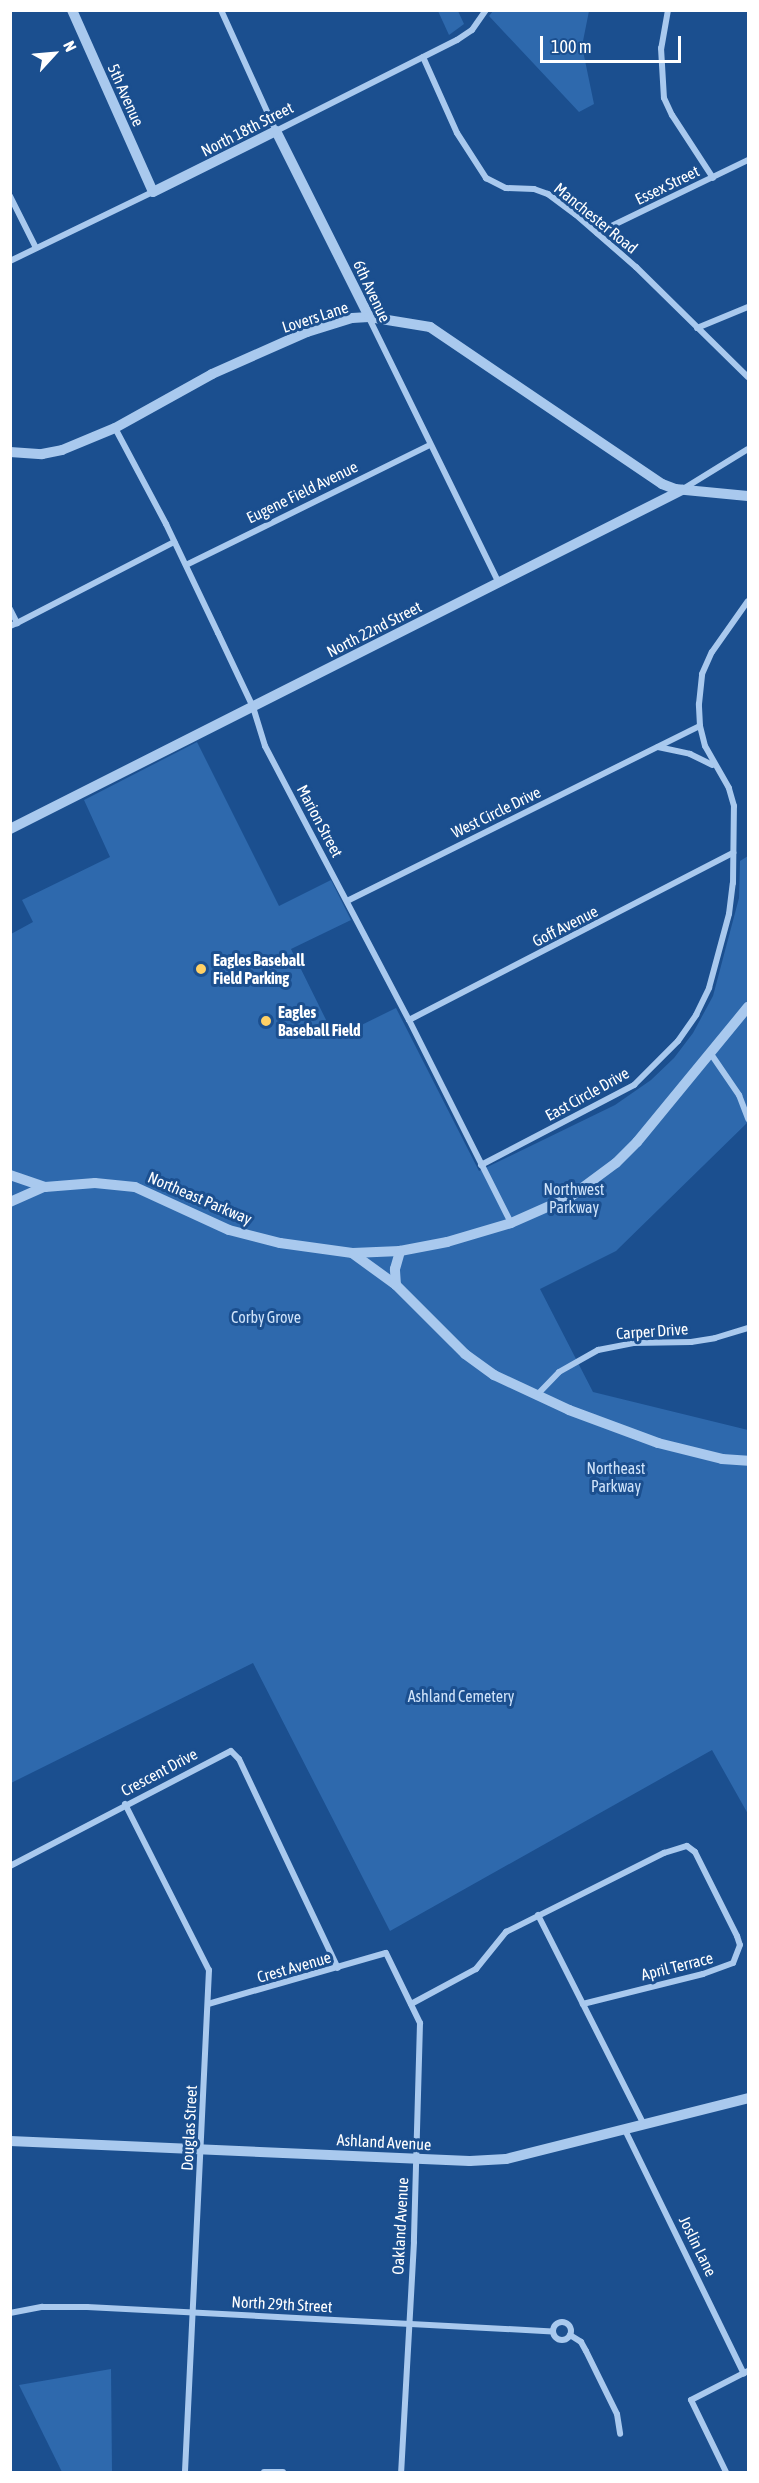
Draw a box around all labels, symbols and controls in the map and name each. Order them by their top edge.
north arrow [24,24,84,84]
scale bar [543,24,684,62]
text: 100 m [551,36,592,57]
text: N [60,38,80,54]
street label: 5th Avenue [104,61,148,129]
street label: North 18th Street [198,98,296,160]
street label: Essex Street [632,161,702,209]
street label: Manchester Road [550,179,642,257]
street label: 6th Avenue [349,257,395,325]
street label: Lovers Lane [279,297,351,337]
street label: Eugene Field Avenue [243,457,361,527]
street label: North 22nd Street [323,597,425,661]
street label: Marion Street [293,782,347,860]
street label: West Circle Drive [448,782,544,842]
street label: Goff Avenue [529,901,601,951]
place label: Eagles Baseball Field Parking [213,950,305,988]
marker: Eagles Baseball Field Parking [194,962,208,976]
place label: Eagles Baseball Field [278,1002,361,1040]
marker: Eagles Baseball Field [259,1014,273,1028]
street label: East Circle Drive [542,1063,632,1125]
street label: Northeast Parkway [145,1167,255,1229]
park label: Northwest Parkway [544,1179,604,1217]
park label: Corby Grove [231,1307,301,1327]
street label: Carper Drive [615,1319,689,1343]
park label: Northeast Parkway [587,1458,645,1496]
park label: Ashland Cemetery [408,1686,514,1706]
street label: Crescent Drive [118,1744,200,1800]
street label: Crest Avenue [255,1947,333,1987]
street label: April Terrace [639,1948,715,1984]
street label: Douglas Street [177,2085,201,2171]
street label: Ashland Avenue [336,2130,432,2154]
street label: Oakland Avenue [388,2177,412,2275]
street label: Joslin Lane [675,2213,721,2279]
street label: North 29th Street [231,2292,333,2316]

